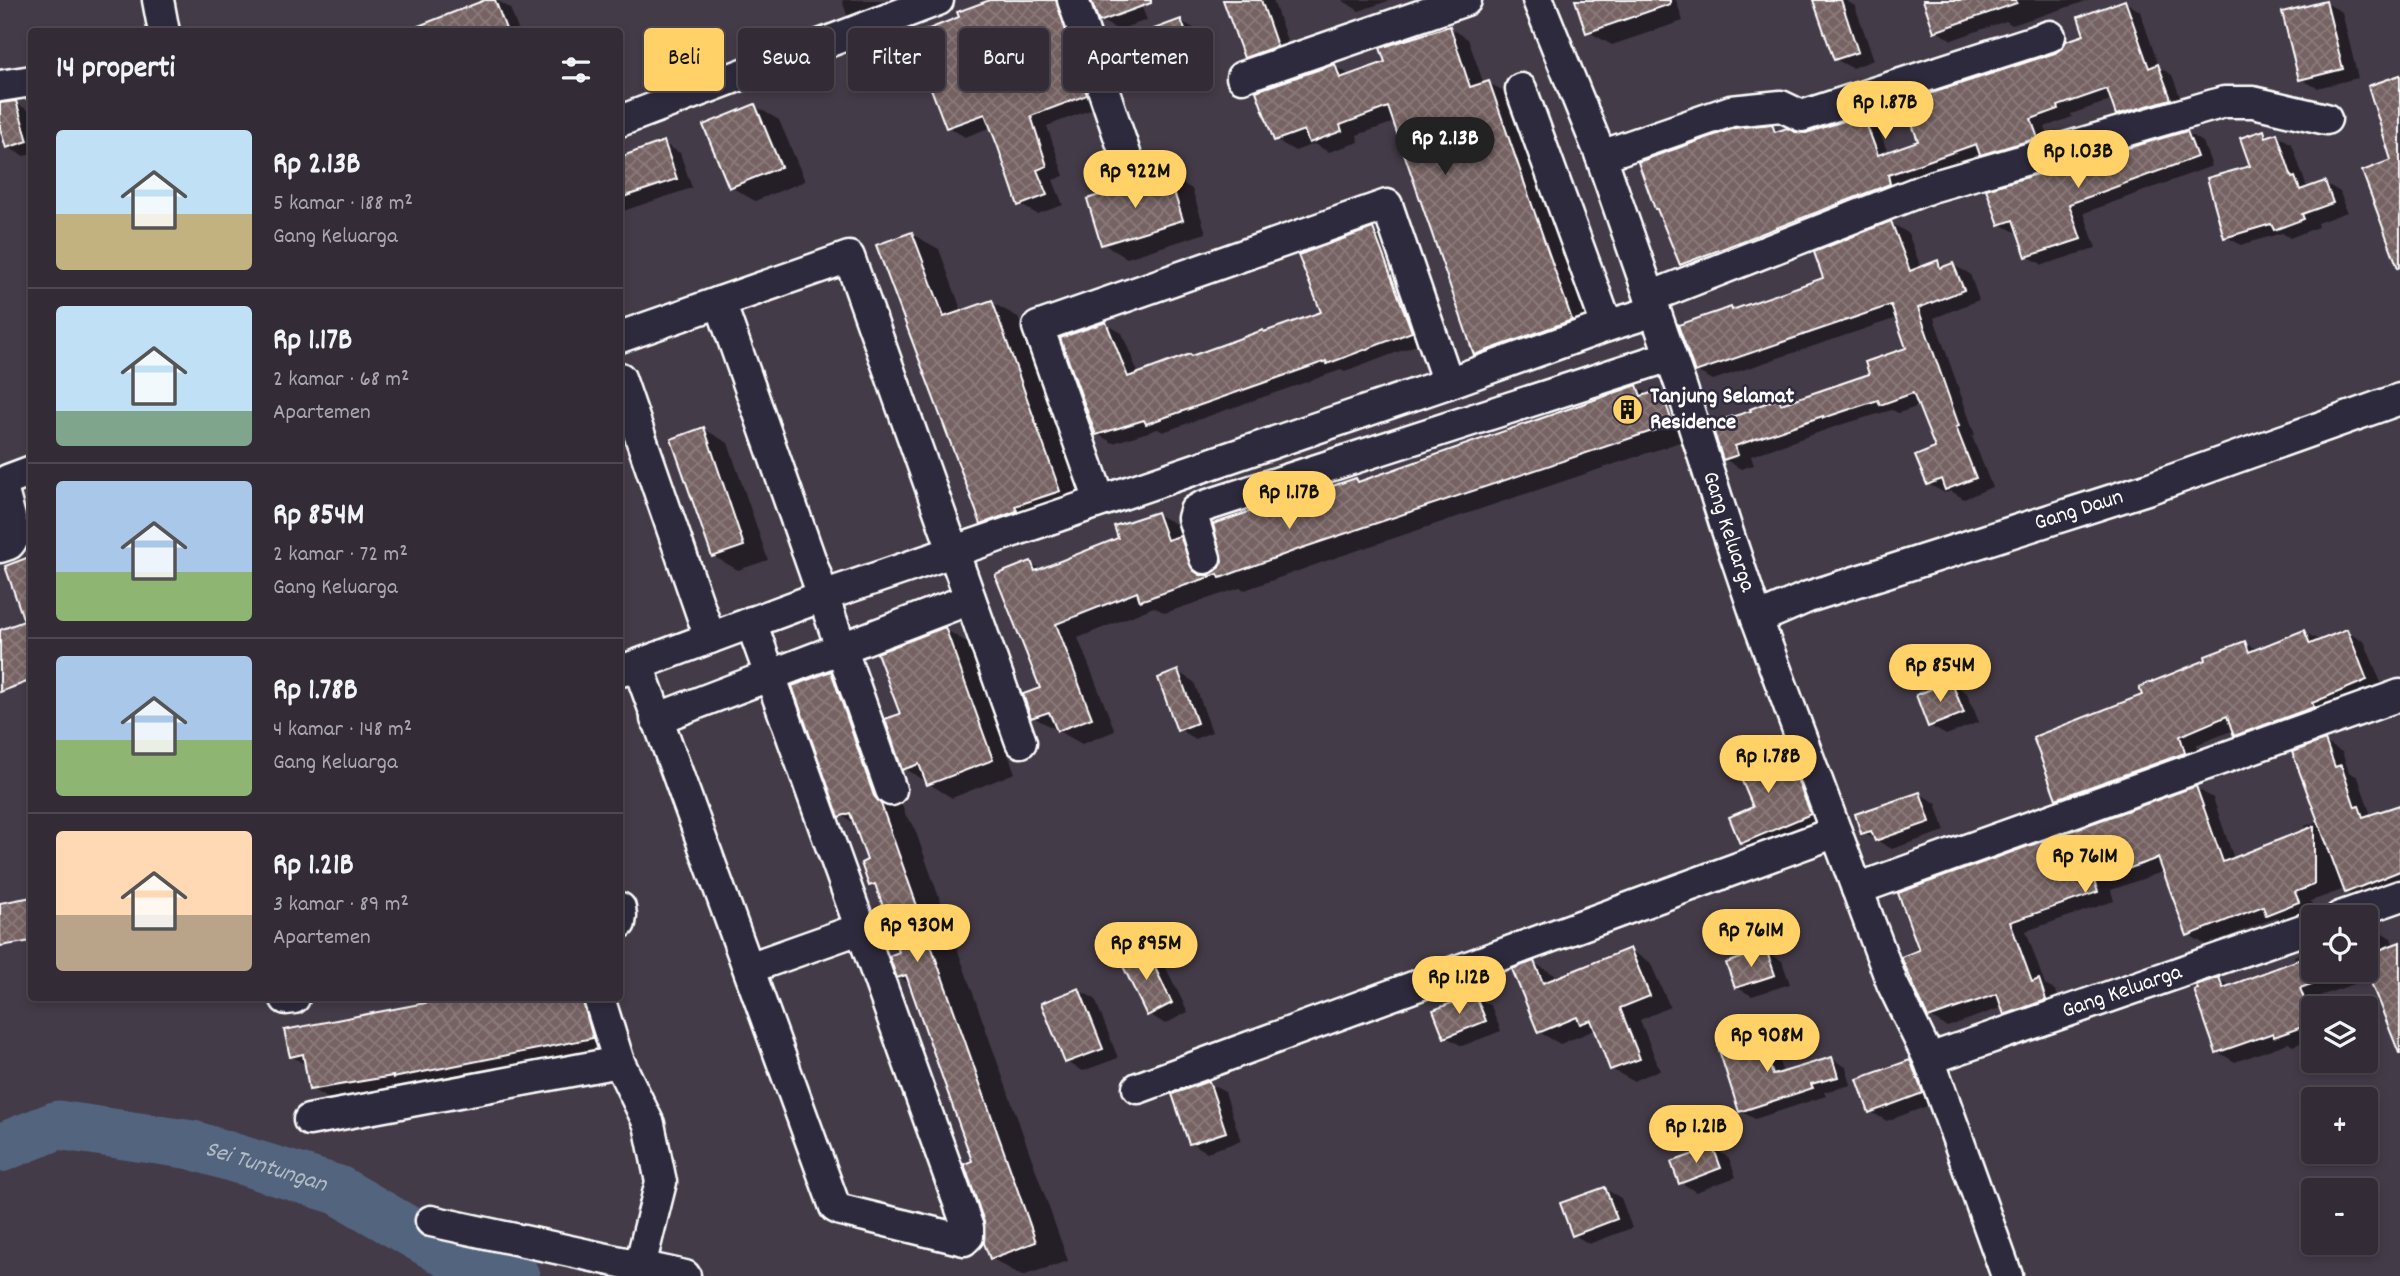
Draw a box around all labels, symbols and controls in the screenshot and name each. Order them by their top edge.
chip: Beli [644,28,724,91]
chip: Sewa [738,28,834,91]
chip: Filter [848,28,945,91]
chip: Baru [959,28,1049,91]
chip: Apartemen [1063,28,1213,91]
text: 14 properti [56,49,175,92]
icon: filters [557,51,595,89]
pin: Rp 1.87B [1813,82,1957,141]
text: Rp 1.87B [1853,87,1917,120]
pin: Rp 2.13B [1373,118,1517,177]
text: Rp 2.13B [1411,123,1479,156]
pin: Rp 1.03B [2006,130,2150,190]
text: Rp 1.03B [2043,136,2113,169]
text: Rp 2.13B [273,145,361,188]
pin: Rp 922M [1070,150,1200,210]
text: Rp 922M [1099,156,1171,189]
icon: home [112,158,196,242]
text: 5 kamar · 188 m² [273,188,413,221]
text: Gang Keluarga [273,221,398,254]
text: Rp 1.17B [273,321,352,364]
icon: home [112,334,196,418]
text: 2 kamar · 68 m² [273,364,409,397]
place label: Tanjung Selamat Residence [1650,381,1795,440]
building icon: Tanjung Selamat Residence [1610,393,1644,427]
text: Apartemen [273,397,371,430]
street label: Gang Keluarga [1693,468,1764,598]
pin: Rp 1.17B [1217,472,1361,531]
text: Rp 1.17B [1259,477,1319,510]
street label: Gang Daun [2030,481,2128,540]
text: Rp 854M [273,496,364,539]
icon: home [112,509,196,593]
text: 2 kamar · 72 m² [273,539,408,572]
text: Gang Keluarga [273,572,398,605]
pin: Rp 854M [1875,644,2005,704]
text: Rp 854M [1905,650,1975,683]
text: Rp 1.78B [273,671,358,714]
icon: home [112,684,196,768]
text: 4 kamar · 148 m² [273,714,412,747]
pin: Rp 1.78B [1696,736,1840,795]
text: Rp 1.78B [1736,741,1800,774]
text: Gang Keluarga [273,747,398,780]
pin: Rp 761M [2020,836,2150,895]
text: Rp 761M [2052,841,2118,874]
text: Rp 1.21B [273,846,354,889]
icon: home [112,859,196,943]
text: 3 kamar · 89 m² [273,889,409,922]
pin: Rp 930M [852,904,982,964]
map controls [2301,905,2378,1255]
button: locate [2301,905,2378,982]
pin: Rp 761M [1686,909,1816,969]
text: Rp 930M [880,910,954,943]
text: Rp 761M [1718,915,1784,948]
text: Apartemen [273,922,371,955]
pin: Rp 895M [1081,922,1211,982]
text: Rp 895M [1111,928,1181,961]
pin: Rp 1.12B [1387,956,1531,1016]
street label: Gang Keluarga [2058,956,2188,1028]
text: Rp 1.12B [1428,962,1490,995]
button: layers [2301,996,2378,1073]
pin: Rp 908M [1702,1014,1832,1074]
text: Rp 908M [1731,1020,1803,1053]
button: + [2301,1087,2378,1164]
pin: Rp 1.21B [1624,1106,1768,1165]
text: Rp 1.21B [1665,1111,1727,1144]
water label: Sei Tuntungan [201,1133,331,1203]
button: − [2301,1178,2378,1255]

